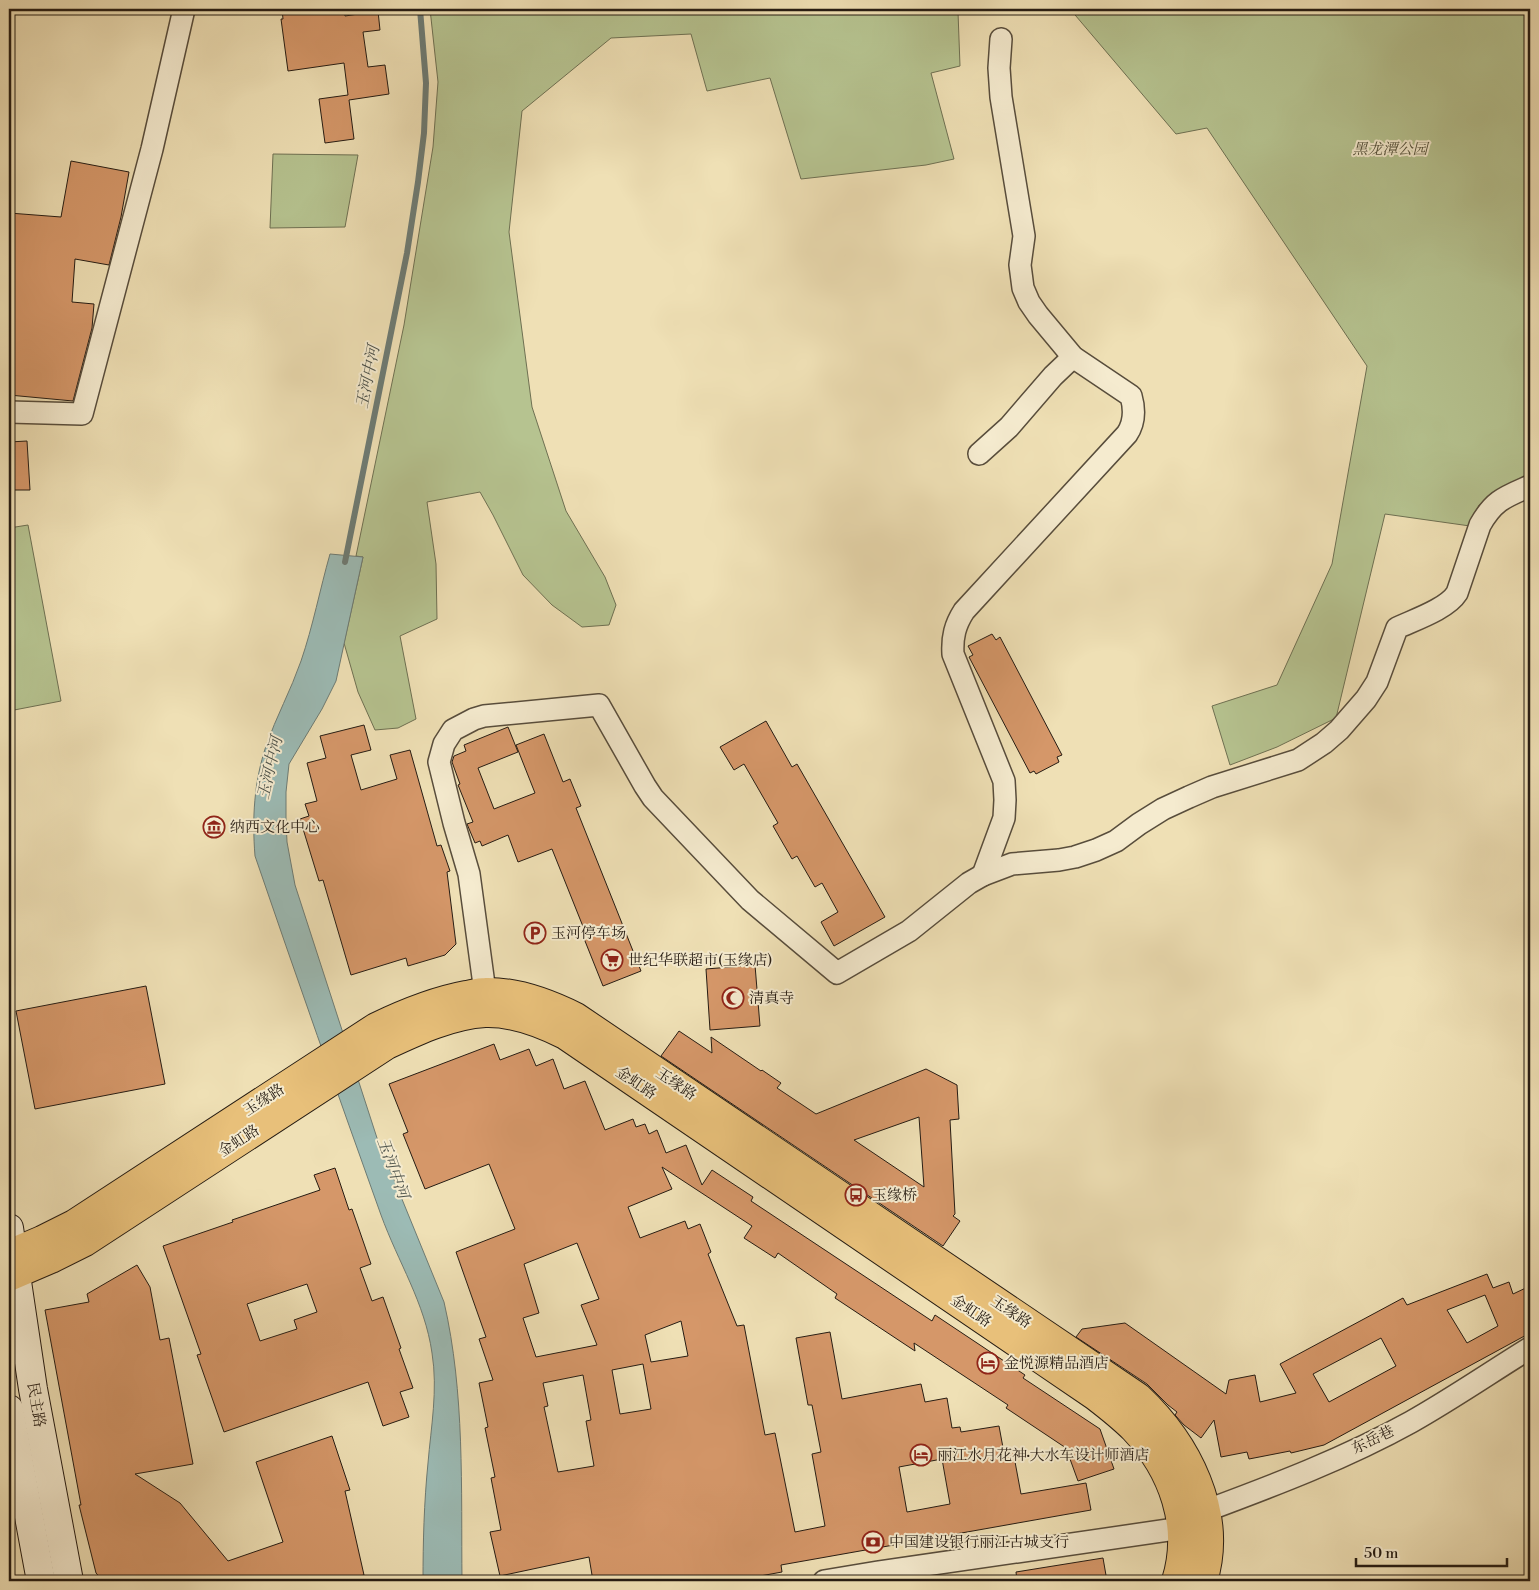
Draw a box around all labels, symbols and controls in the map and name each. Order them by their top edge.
park label: 黑龙潭公园 [1352,140,1429,159]
water label: 玉河中河 [352,341,384,410]
water label: 玉河中河 [253,732,288,801]
museum icon: 纳西文化中心 [202,815,226,839]
place label: 纳西文化中心 [230,818,320,837]
parking icon: 玉河停车场 [523,921,547,945]
place label: 玉河停车场 [551,924,626,943]
supermarket icon: 世纪华联超市(玉缘店) [600,948,624,972]
place label: 世纪华联超市(玉缘店) [628,951,772,970]
mosque icon: 清真寺 [721,986,745,1010]
place label: 清真寺 [749,989,794,1008]
street label: 金虹路 [612,1063,660,1103]
street label: 玉缘路 [652,1064,700,1104]
street label: 玉缘路 [240,1080,288,1120]
street label: 金虹路 [215,1121,263,1161]
water label: 玉河中河 [373,1135,414,1204]
bus stop icon: 玉缘桥 [844,1183,868,1207]
place label: 玉缘桥 [872,1186,917,1205]
street label: 金虹路 [947,1291,995,1331]
street label: 玉缘路 [987,1292,1035,1332]
hotel icon: 金悦源精品酒店 [976,1351,1000,1375]
place label: 金悦源精品酒店 [1004,1354,1109,1373]
street label: 民主路 [23,1381,49,1429]
street label: 东岳巷 [1349,1422,1397,1458]
hotel icon: 丽江水月花神·大水车设计师酒店 [909,1443,933,1467]
place label: 丽江水月花神·大水车设计师酒店 [937,1446,1150,1465]
bank icon: 中国建设银行丽江古城支行 [861,1530,885,1554]
place label: 中国建设银行丽江古城支行 [889,1533,1069,1552]
scale bar [1356,1535,1508,1567]
text: 50 m [1364,1544,1398,1563]

